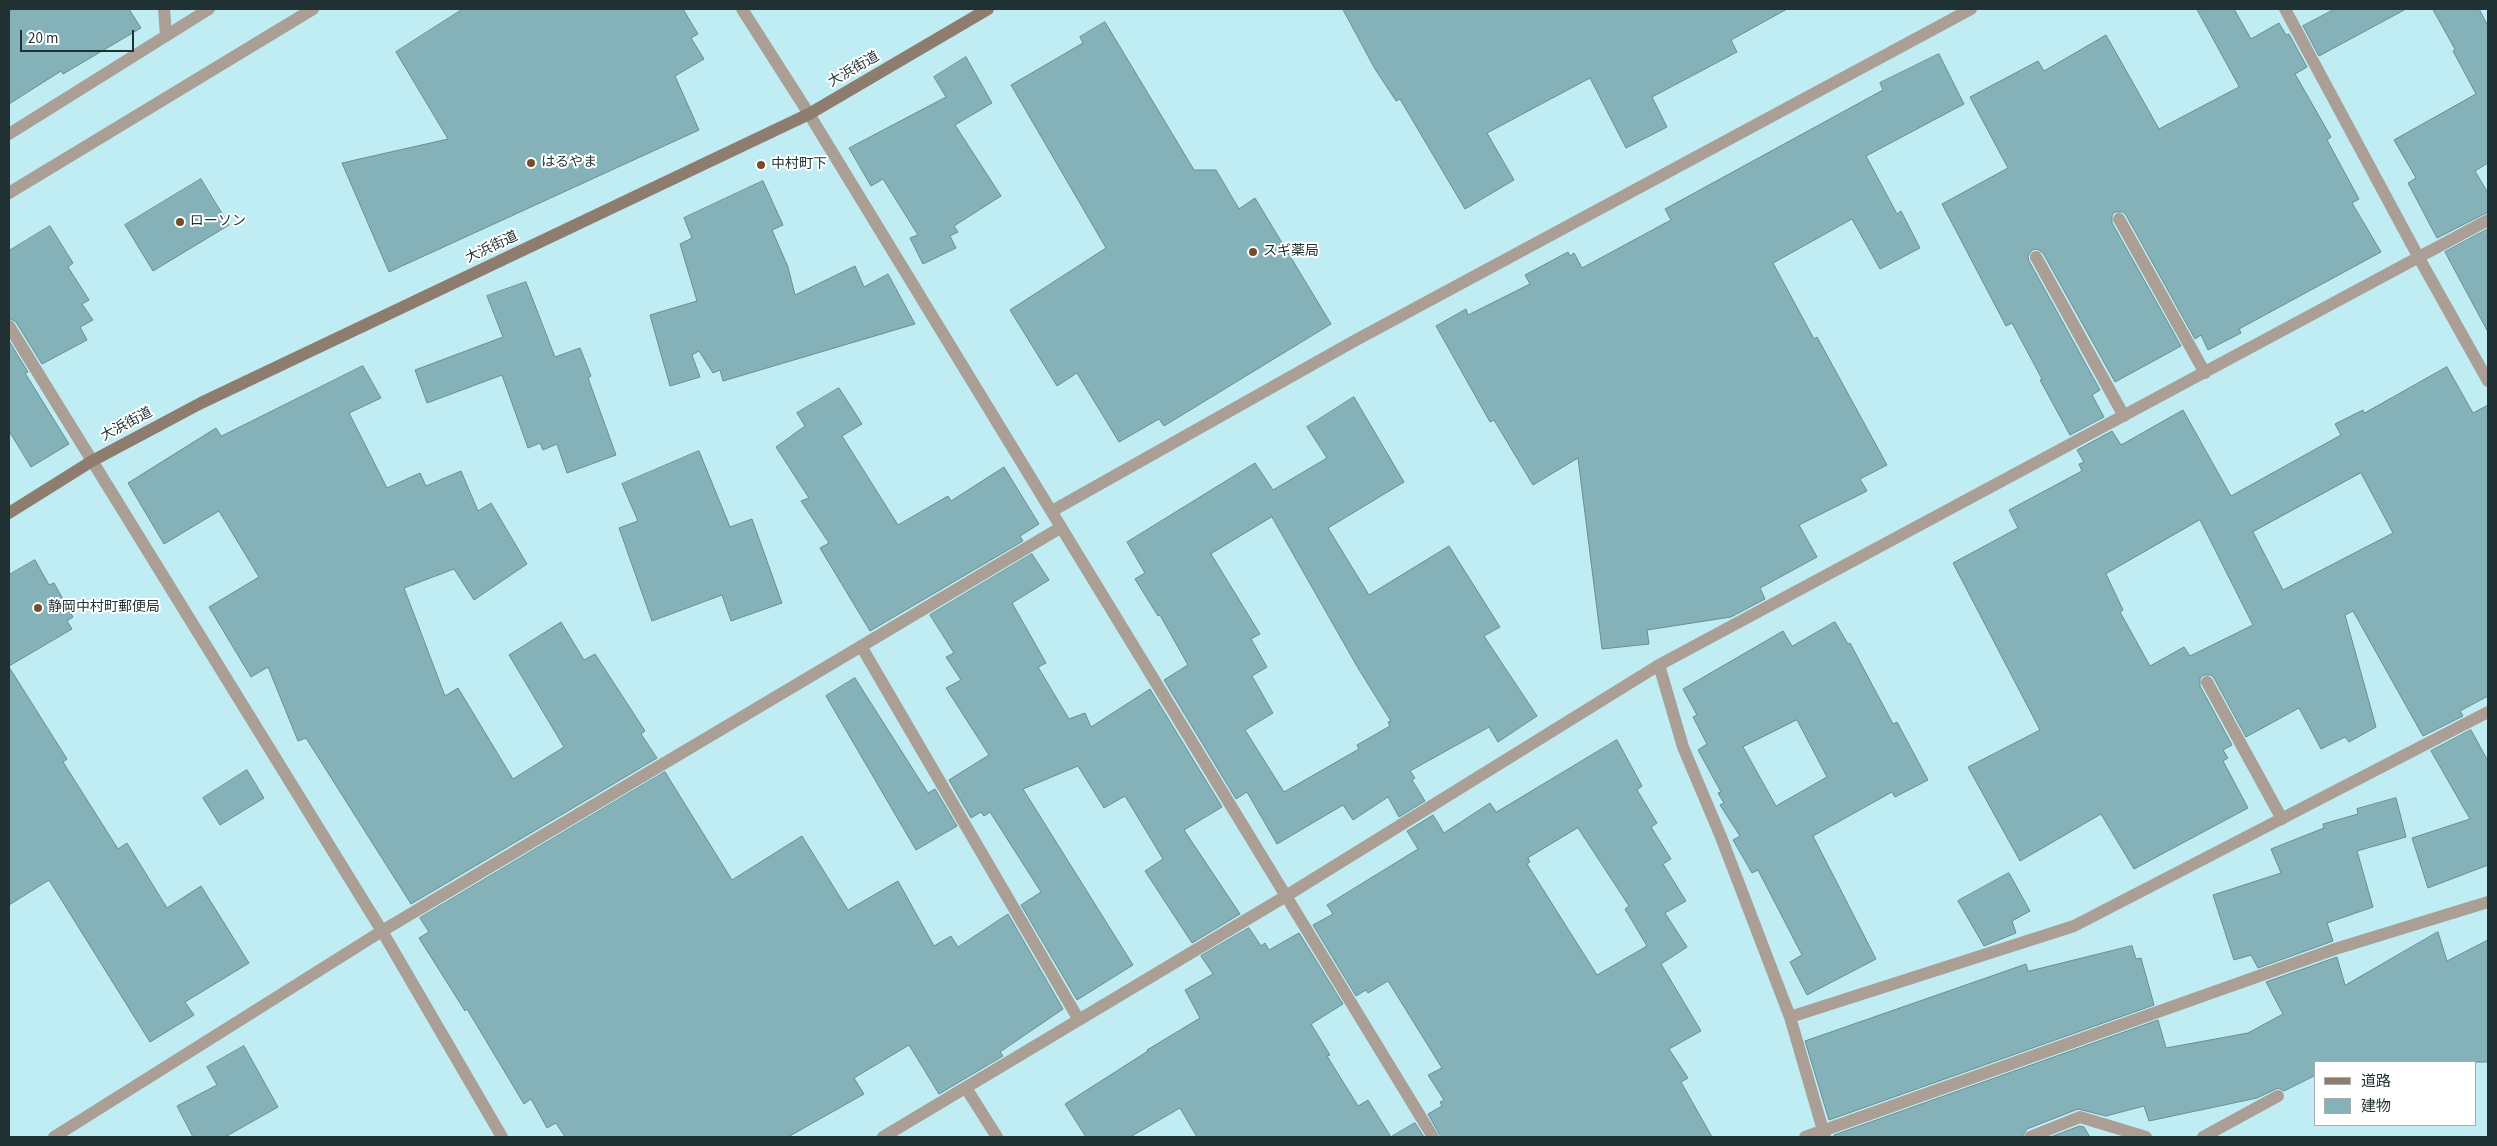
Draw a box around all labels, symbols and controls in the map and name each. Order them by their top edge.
scale bar [22,20,136,52]
text: 20 m [28,28,58,49]
street label: 大浜街道 [826,49,882,91]
place label: はるやま [541,155,597,171]
marker: はるやま [525,157,537,169]
place label: 中村町下 [771,157,827,173]
marker: 中村町下 [755,159,767,171]
place label: ローソン [190,214,246,230]
marker: ローソン [174,216,186,228]
street label: 大浜街道 [463,229,521,267]
place label: スギ薬局 [1263,244,1319,260]
marker: スギ薬局 [1247,246,1259,258]
street label: 大浜街道 [98,404,156,446]
place label: 静岡中村町郵便局 [48,600,160,616]
marker: 静岡中村町郵便局 [32,602,44,614]
legend [2314,1061,2477,1126]
text: 道路 [2361,1071,2391,1092]
text: 建物 [2361,1096,2391,1117]

